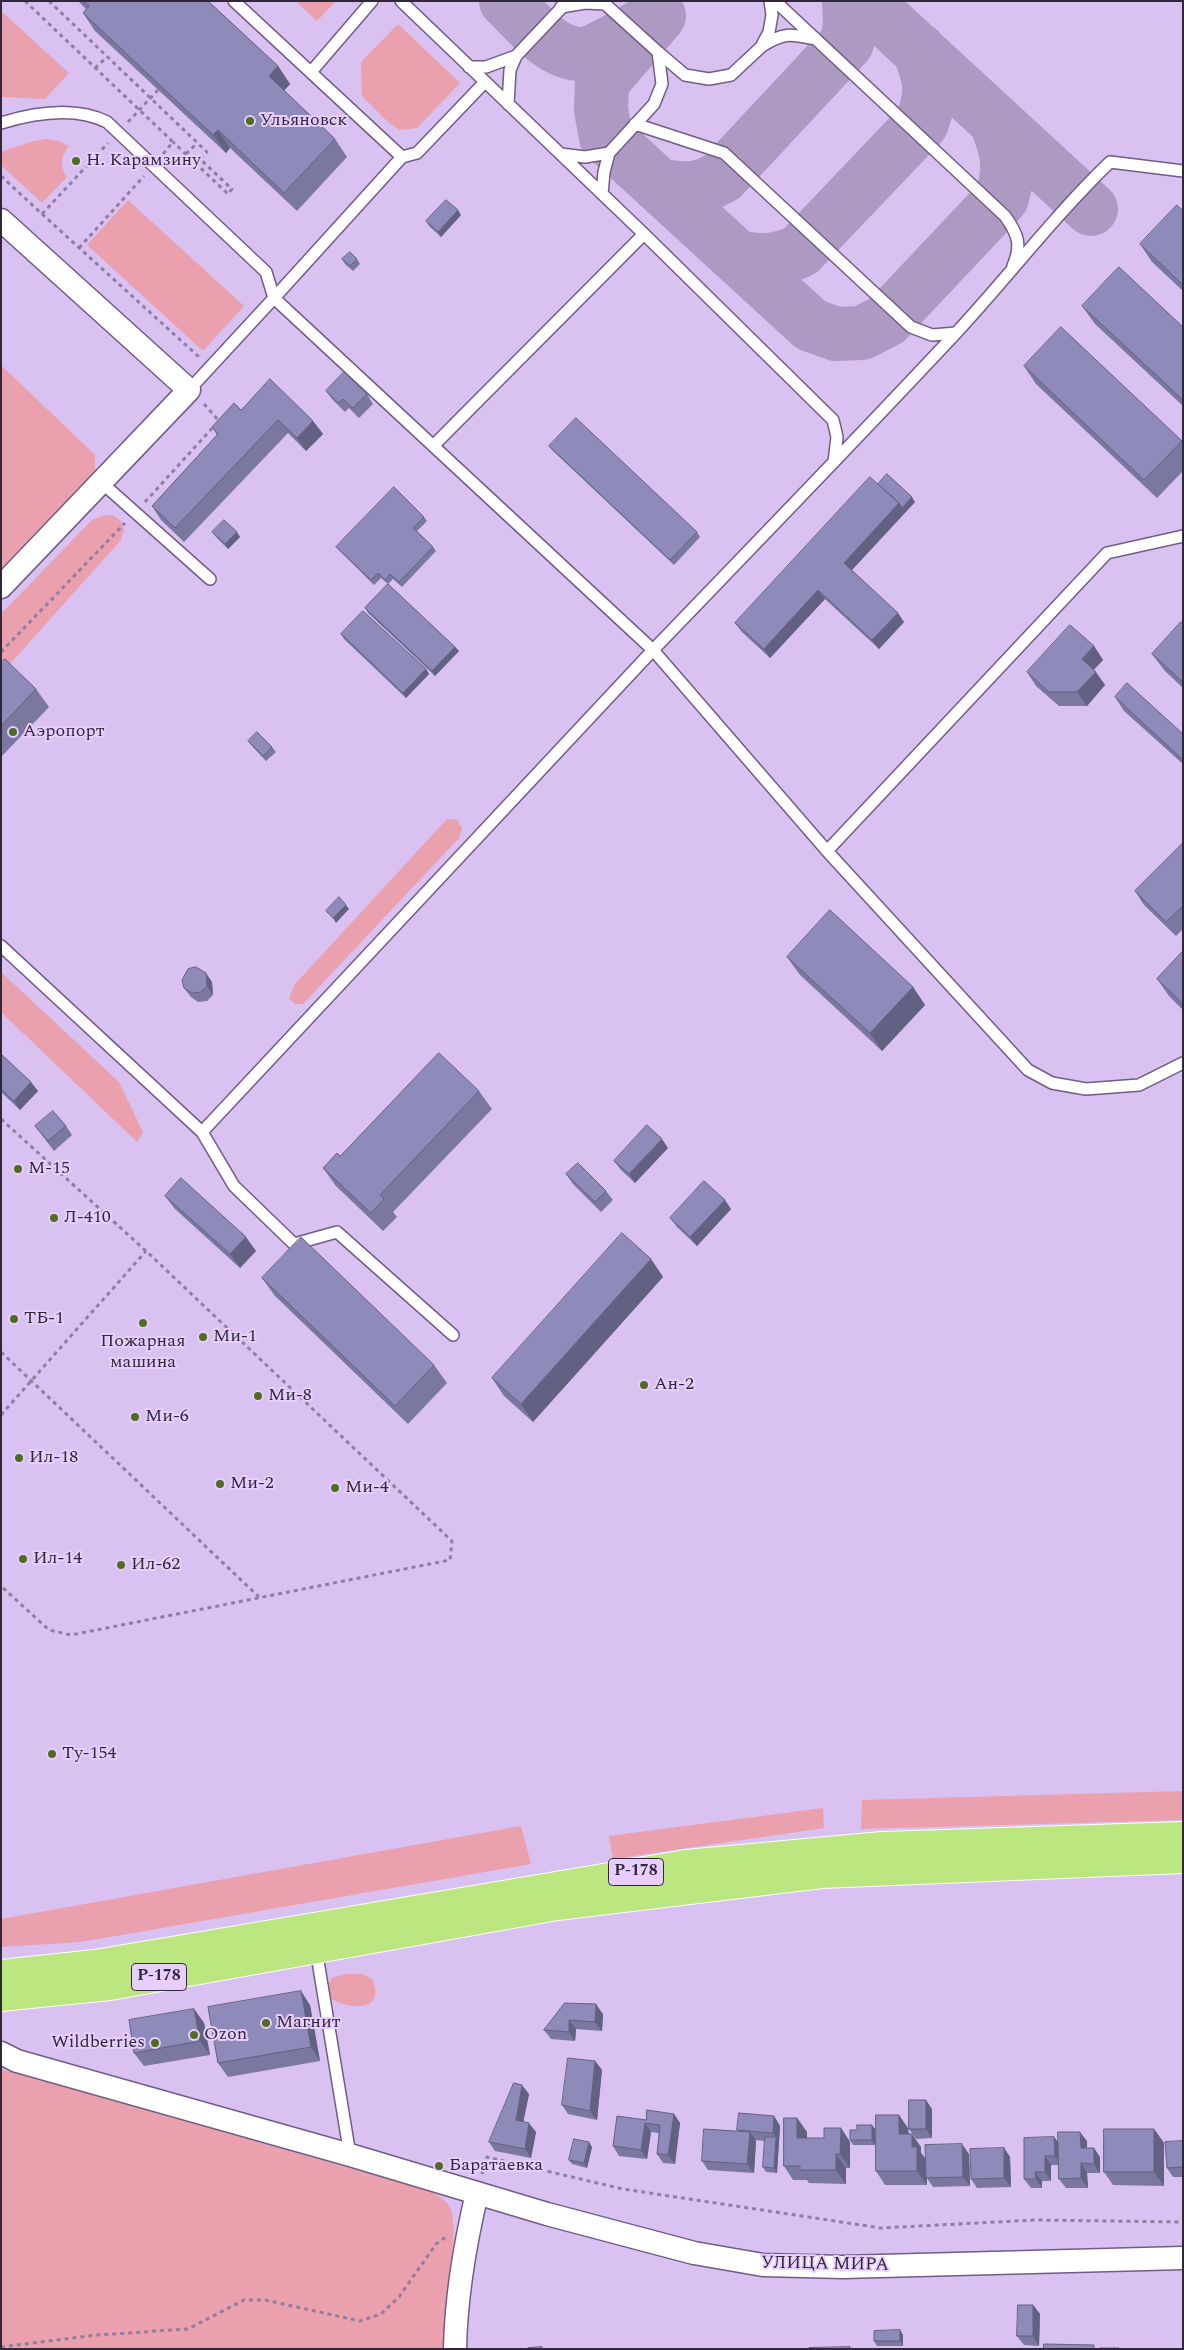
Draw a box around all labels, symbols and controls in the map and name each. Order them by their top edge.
place label: Ульяновск [260,110,347,132]
marker: Ульяновск [244,115,256,127]
place label: Н. Карамзину [86,150,201,172]
marker: Н. Карамзину [70,155,82,167]
place label: Аэропорт [23,721,105,743]
marker: Аэропорт [7,726,19,738]
place label: М-15 [28,1158,70,1180]
marker: М-15 [12,1163,24,1175]
place label: Л-410 [64,1207,111,1229]
marker: Л-410 [48,1212,60,1224]
place label: ТБ-1 [24,1308,64,1330]
marker: ТБ-1 [8,1313,20,1325]
marker: Пожарная машина [137,1317,149,1329]
place label: Ми-1 [213,1326,257,1348]
place label: Пожарная машина [100,1331,186,1374]
marker: Ми-1 [197,1331,209,1343]
place label: Ан-2 [654,1374,694,1396]
marker: Ан-2 [638,1379,650,1391]
place label: Ми-8 [268,1385,312,1407]
marker: Ми-8 [252,1390,264,1402]
place label: Ми-6 [145,1406,189,1428]
marker: Ми-6 [129,1411,141,1423]
place label: Ил-18 [29,1447,78,1469]
marker: Ил-18 [13,1452,25,1464]
place label: Ми-2 [230,1473,274,1495]
place label: Ми-4 [345,1477,389,1499]
marker: Ми-2 [214,1478,226,1490]
marker: Ми-4 [329,1482,341,1494]
place label: Ил-14 [33,1548,82,1570]
marker: Ил-14 [17,1553,29,1565]
place label: Ил-62 [131,1554,180,1576]
marker: Ил-62 [115,1559,127,1571]
place label: Ту-154 [62,1743,117,1765]
marker: Ту-154 [46,1748,58,1760]
road number: Р-178 [608,1858,664,1885]
road number: Р-178 [132,1964,186,1990]
place label: Магнит [276,2012,341,2034]
marker: Магнит [260,2017,272,2029]
place label: Ozon [204,2024,247,2046]
marker: Ozon [188,2029,200,2041]
place label: Wildberries [51,2032,145,2054]
marker: Wildberries [149,2037,161,2049]
place label: Баратаевка [449,2155,543,2177]
marker: Баратаевка [433,2160,445,2172]
street label: УЛИЦА МИРА [761,2253,889,2277]

